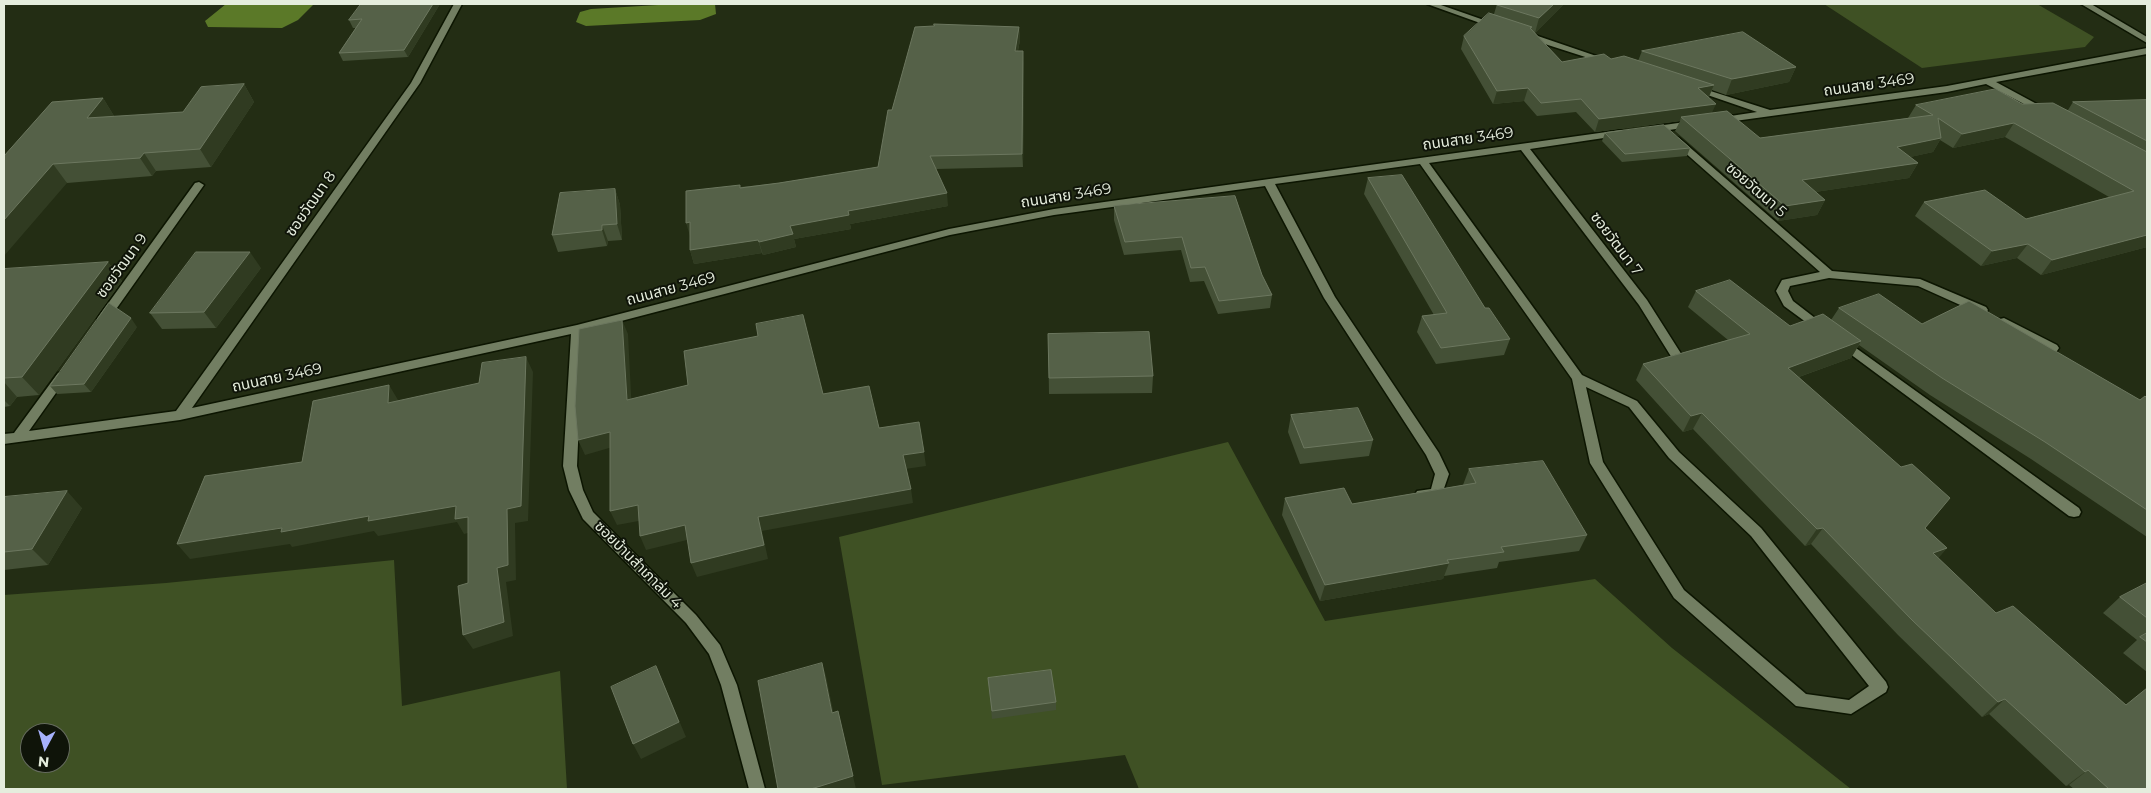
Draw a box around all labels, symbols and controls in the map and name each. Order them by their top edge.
street label: ถนนสาย 3469 [1822,70,1916,100]
street label: ถนนสาย 3469 [1421,124,1515,154]
street label: ซอยวัฒนา 5 [1722,159,1790,221]
street label: ซอยวัฒนา 8 [282,168,340,240]
street label: ถนนสาย 3469 [1019,180,1113,212]
street label: ซอยวัฒนา 7 [1586,209,1646,279]
street label: ซอยวัฒนา 9 [93,230,151,302]
street label: ถนนสาย 3469 [624,268,718,310]
street label: ถนนสาย 3469 [230,360,324,396]
street label: ซอยบ้านสำเภาล่ม 4 [591,518,685,612]
north arrow [20,723,70,773]
text: N [37,752,50,771]

